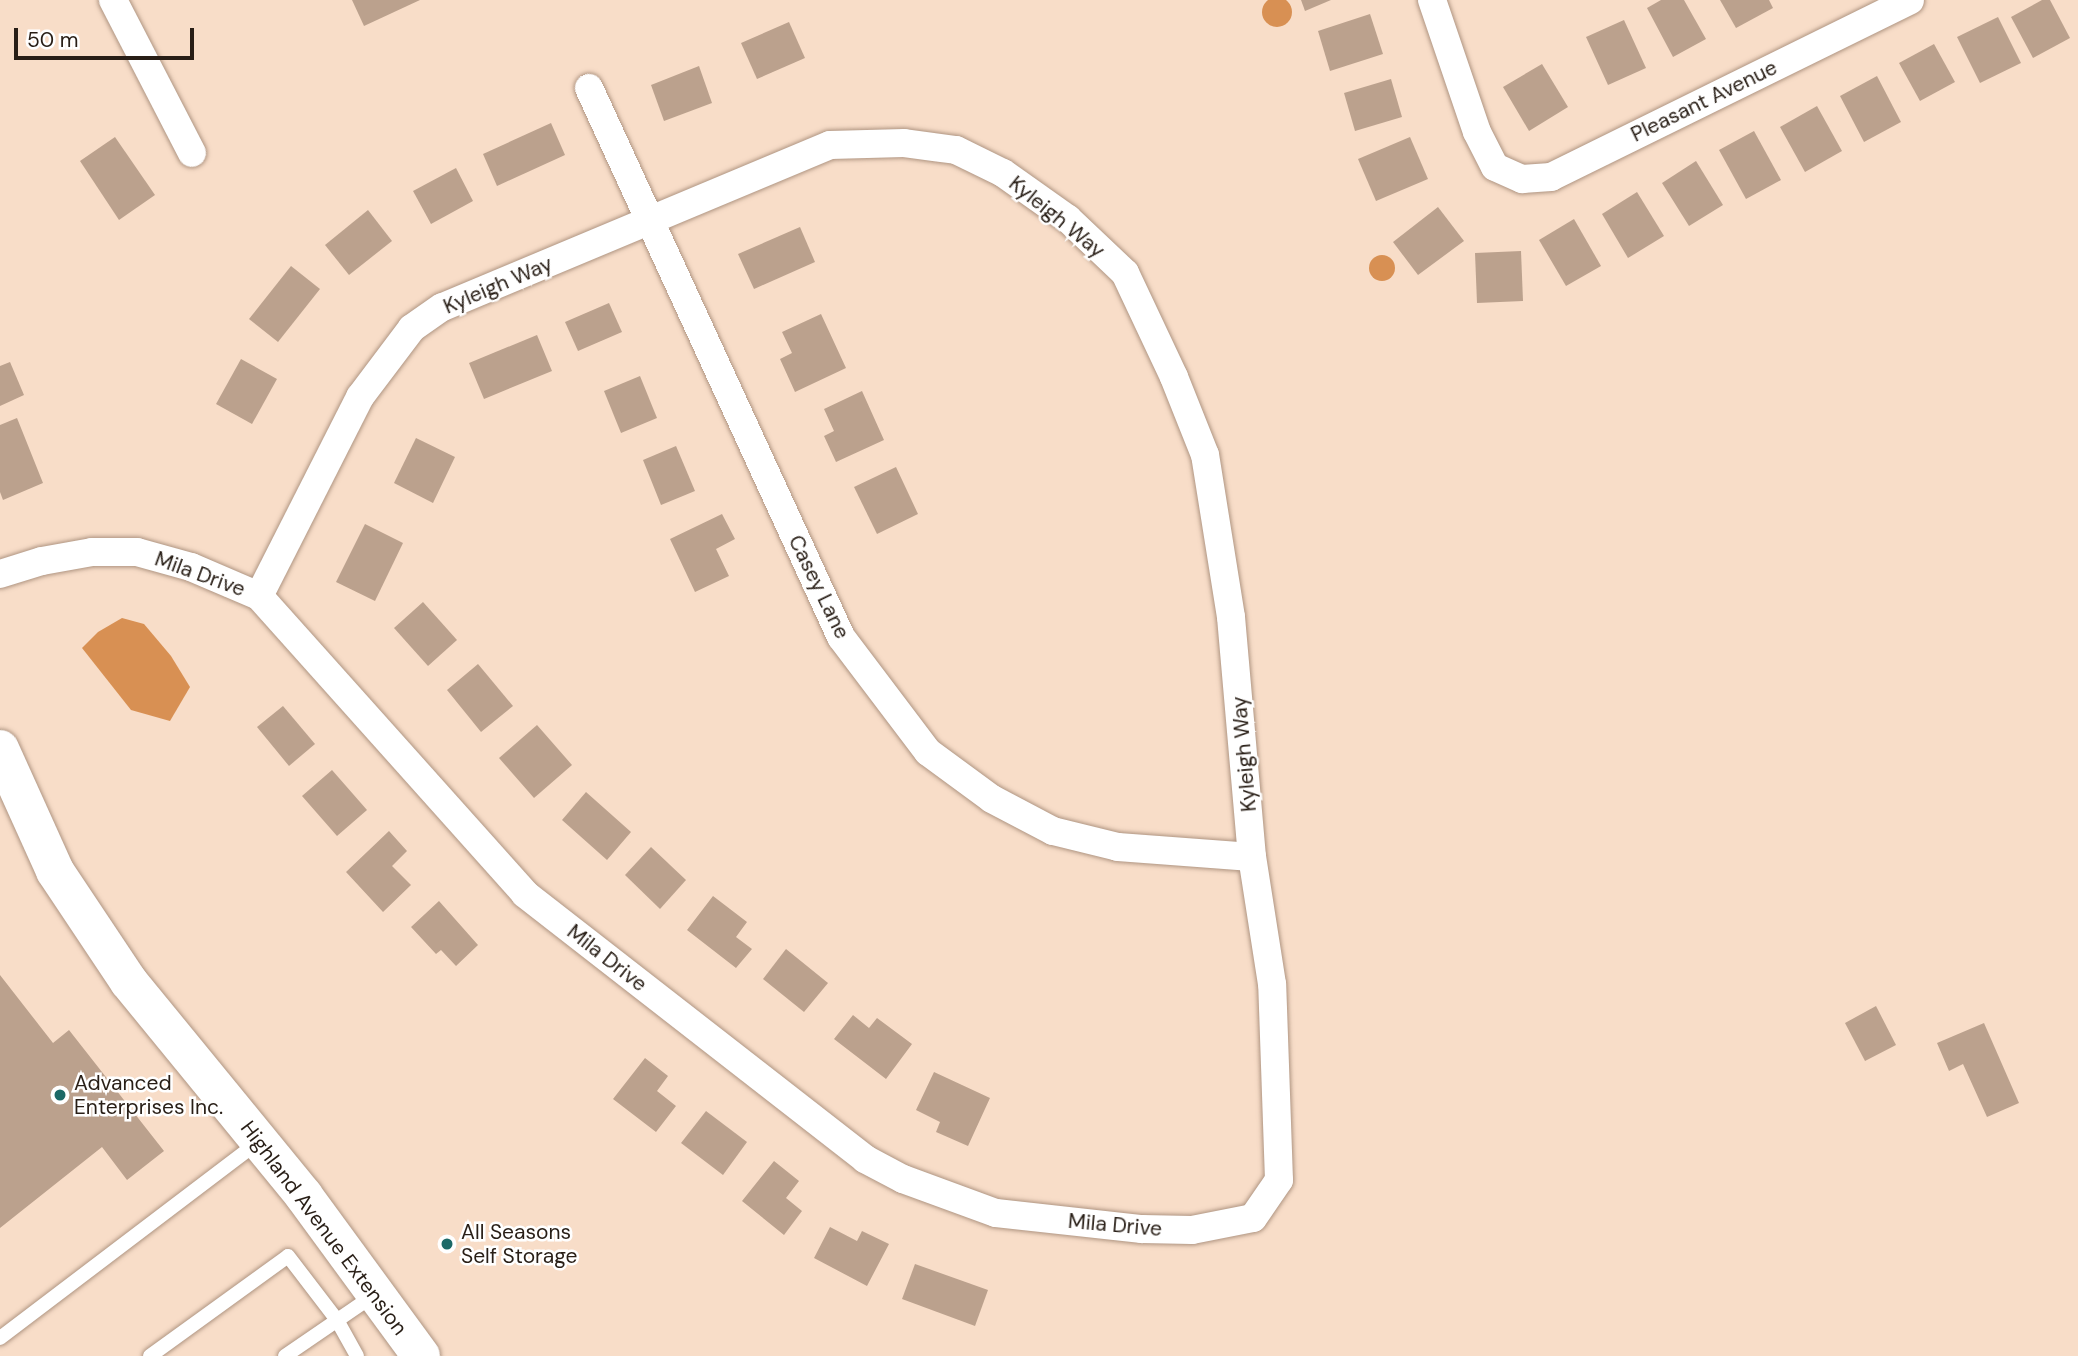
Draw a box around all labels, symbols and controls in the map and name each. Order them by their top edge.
scale bar [18,14,198,58]
text: 50 m [27,26,78,54]
street label: Pleasant Avenue [1627,55,1781,147]
street label: Kyleigh Way [1004,171,1110,263]
street label: Kyleigh Way [440,251,556,319]
street label: Casey Lane [783,531,855,643]
street label: Mila Drive [151,546,249,602]
street label: Kyleigh Way [1226,695,1262,813]
street label: Mila Drive [562,919,652,997]
place label: Advanced Enterprises Inc. [74,1070,223,1120]
marker: Advanced Enterprises Inc. [52,1087,68,1103]
street label: Highland Avenue Extension [235,1116,413,1340]
street label: Mila Drive [1067,1208,1163,1242]
place label: All Seasons Self Storage [461,1219,578,1269]
marker: All Seasons Self Storage [439,1236,455,1252]

